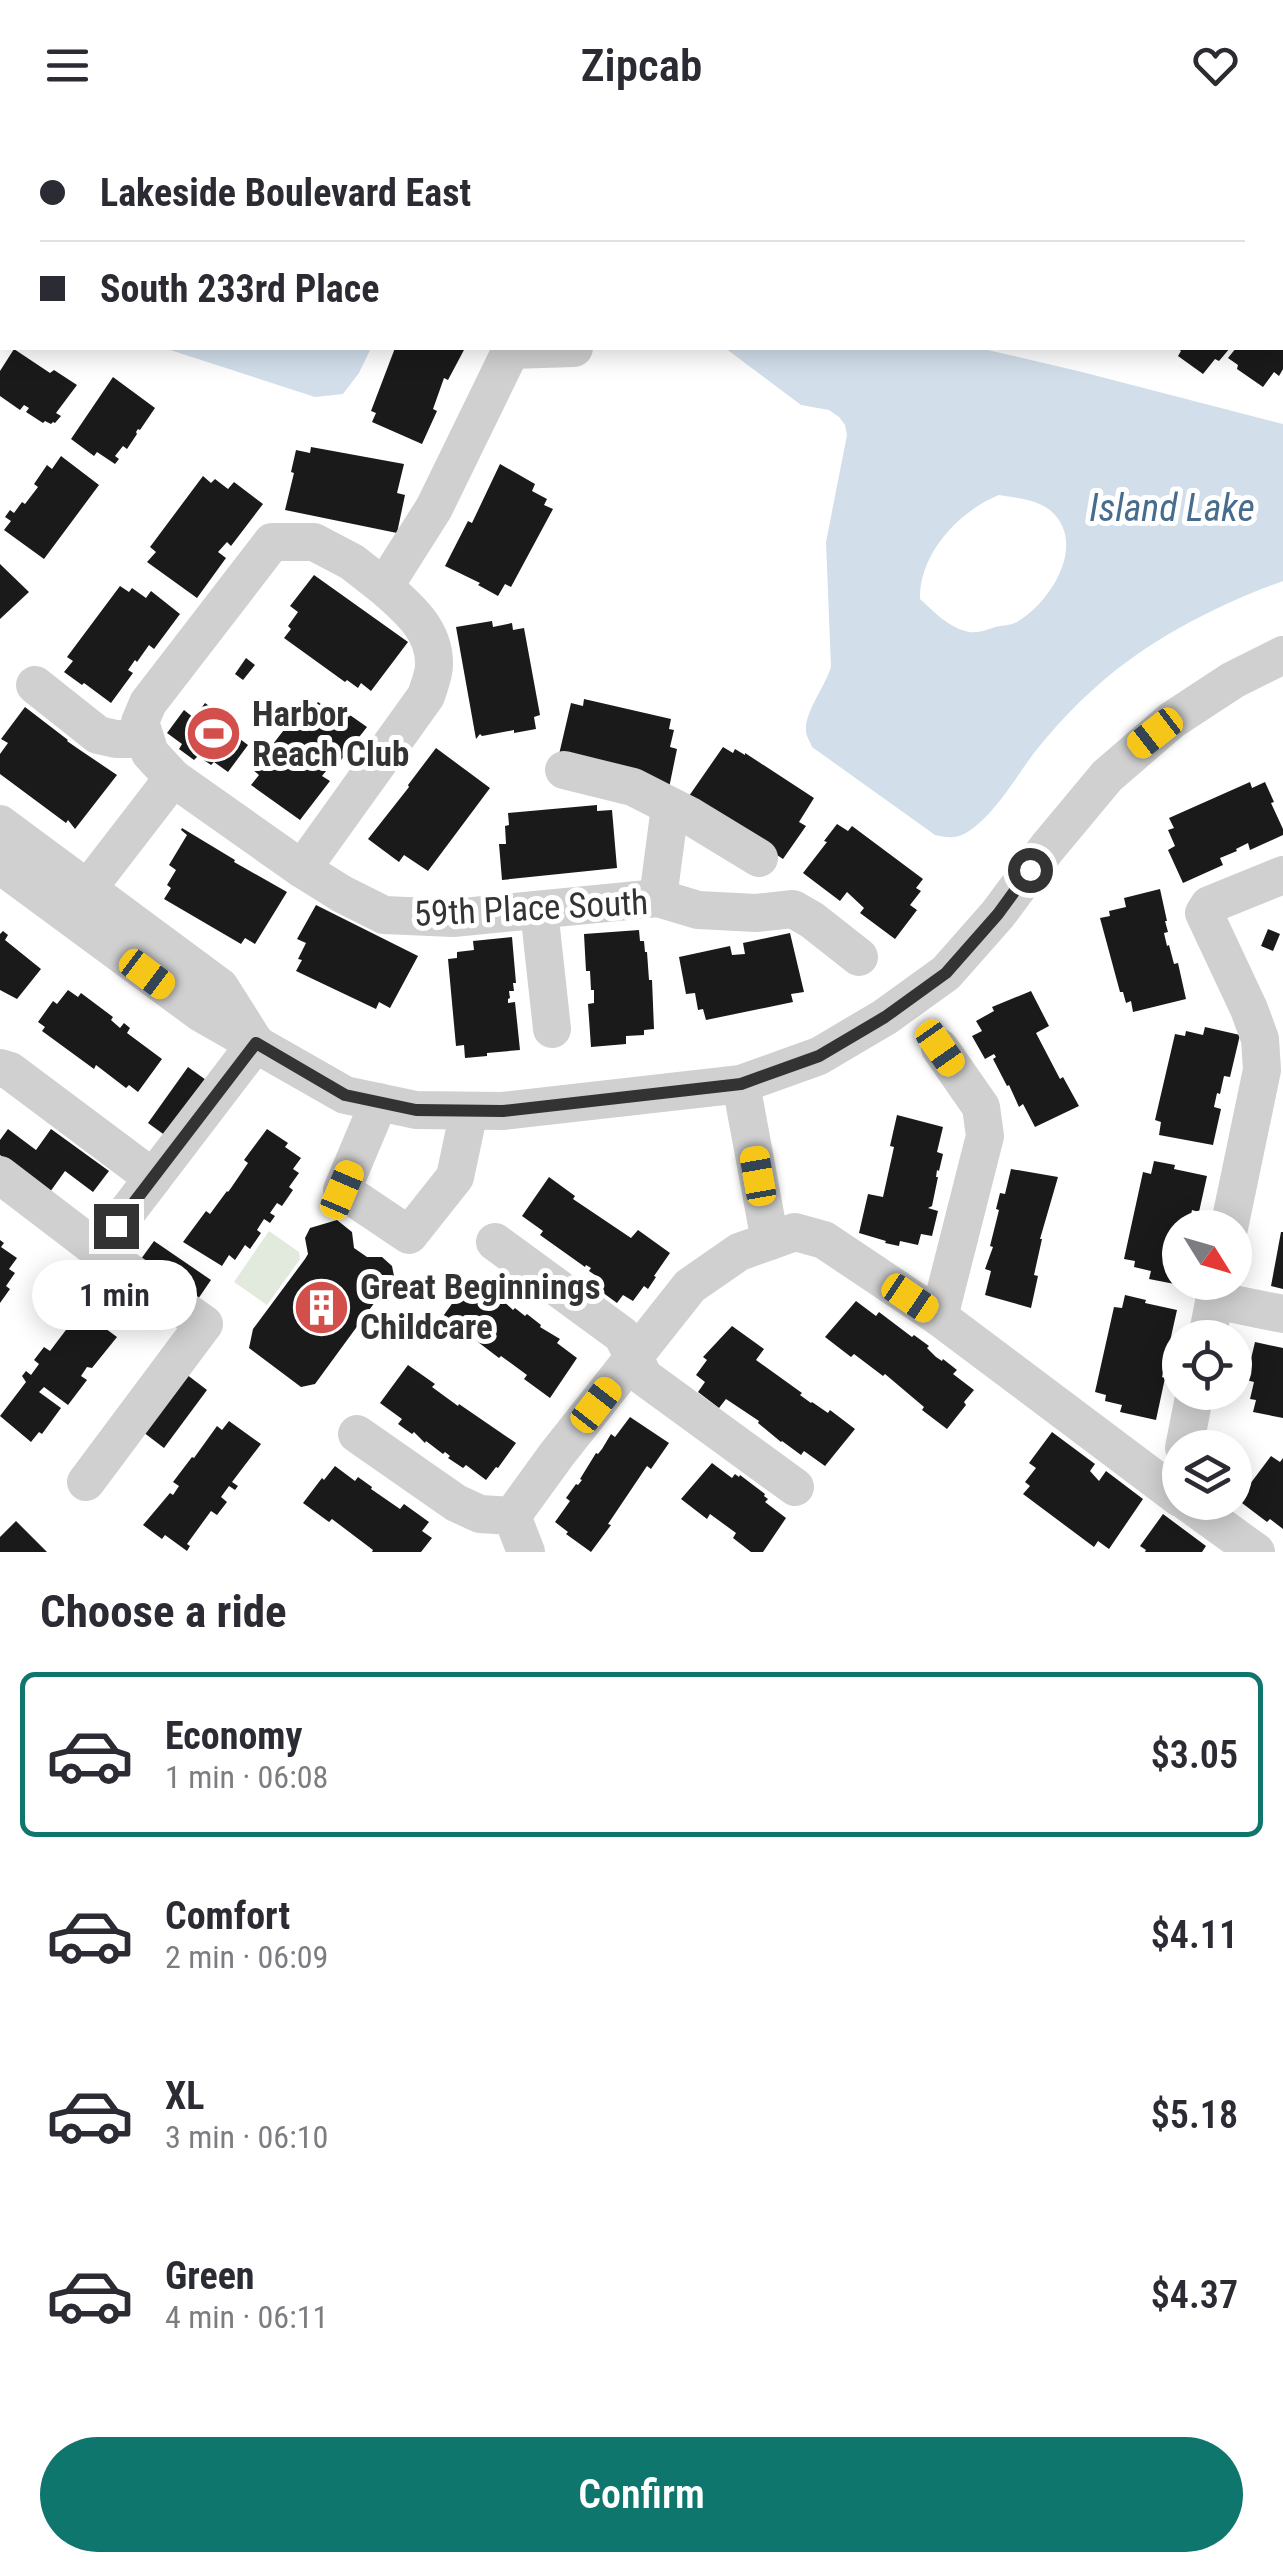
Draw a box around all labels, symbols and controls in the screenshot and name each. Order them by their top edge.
icon: menu [40,38,95,93]
icon: heart [1188,38,1243,93]
text: Zipcab [581,39,702,92]
text: Lakeside Boulevard East [100,171,471,215]
text: South 233rd Place [100,267,379,311]
water label: Island Lake [1089,486,1255,530]
place label: Harbor Reach Club [252,694,409,775]
car [1122,703,1188,763]
sports icon: Harbor Reach Club [183,704,243,764]
route start [1008,848,1053,893]
street label: 59th Place South [413,882,649,935]
car [114,944,180,1004]
car [911,1015,969,1081]
car [738,1144,778,1208]
car [316,1157,368,1223]
route end [94,1204,139,1249]
north arrow [1162,1210,1252,1300]
map controls [1162,1210,1252,1520]
callout: 1 min [34,1261,198,1331]
place label: Great Beginnings Childcare [360,1267,601,1348]
car [877,1269,943,1327]
text: 1 min [79,1276,150,1314]
building icon: Great Beginnings Childcare [291,1277,351,1337]
button: locate [1162,1320,1252,1410]
car [566,1372,626,1438]
button: layers [1162,1430,1252,1520]
text: Choose a ride [40,1585,287,1638]
icon: car [45,1710,135,1800]
text: Economy [165,1714,302,1758]
text: $3.05 [1151,1733,1238,1777]
text: 1 min · 06:08 [165,1758,328,1796]
icon: car [45,1890,135,1980]
text: Comfort [165,1894,290,1938]
text: $4.11 [1151,1913,1238,1957]
text: 2 min · 06:09 [165,1938,328,1976]
icon: car [45,2070,135,2160]
text: XL [165,2074,204,2118]
text: $5.18 [1151,2093,1238,2137]
text: 3 min · 06:10 [165,2118,328,2156]
icon: car [45,2250,135,2340]
text: Green [165,2254,255,2298]
text: $4.37 [1151,2273,1238,2317]
text: 4 min · 06:11 [165,2298,328,2336]
button: Confirm [40,2437,1243,2552]

